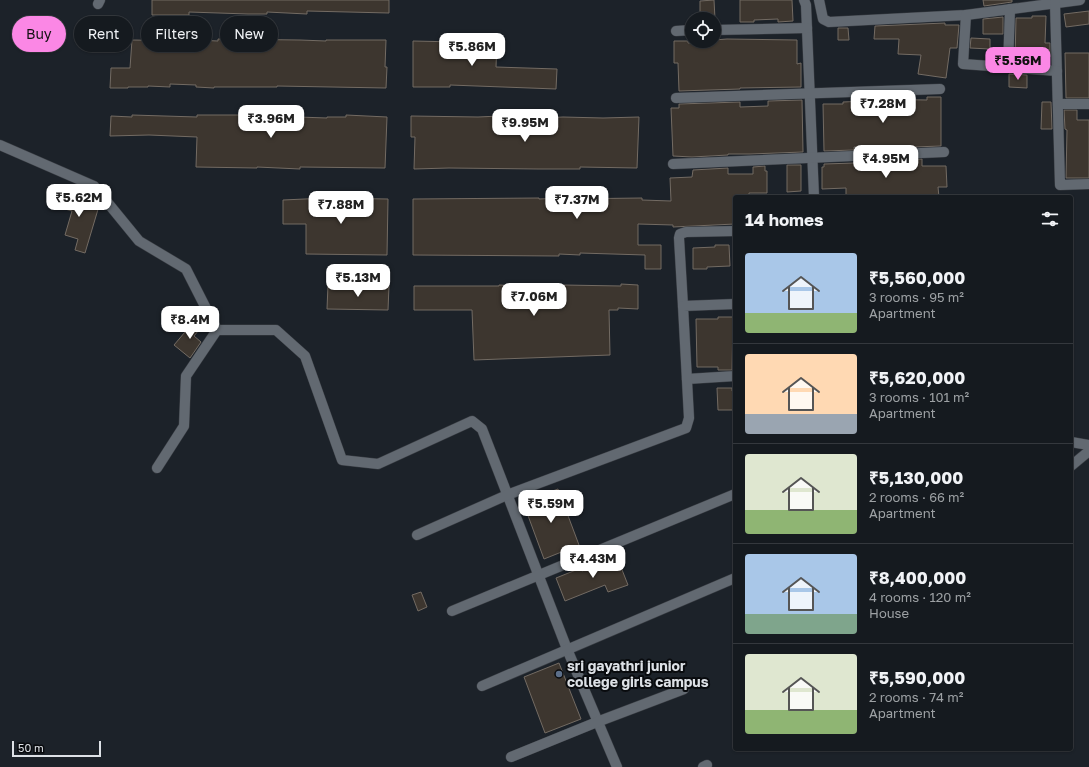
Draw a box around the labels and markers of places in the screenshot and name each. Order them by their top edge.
pin: ₹5.86M [439,33,505,67]
pin: ₹5.56M [985,47,1051,81]
pin: ₹7.28M [850,90,916,124]
pin: ₹3.96M [238,105,304,139]
pin: ₹9.95M [492,109,558,143]
pin: ₹4.95M [853,145,919,179]
pin: ₹5.62M [46,184,112,218]
pin: ₹7.37M [544,186,610,220]
pin: ₹7.88M [308,191,374,225]
pin: ₹5.13M [325,264,391,298]
pin: ₹7.06M [501,283,567,317]
pin: ₹8.4M [162,306,218,340]
pin: ₹5.59M [518,490,584,524]
pin: ₹4.43M [560,545,626,579]
place label: sri gayathri junior college girls campus [567,657,709,690]
marker: sri gayathri junior college girls campus [554,669,564,679]

